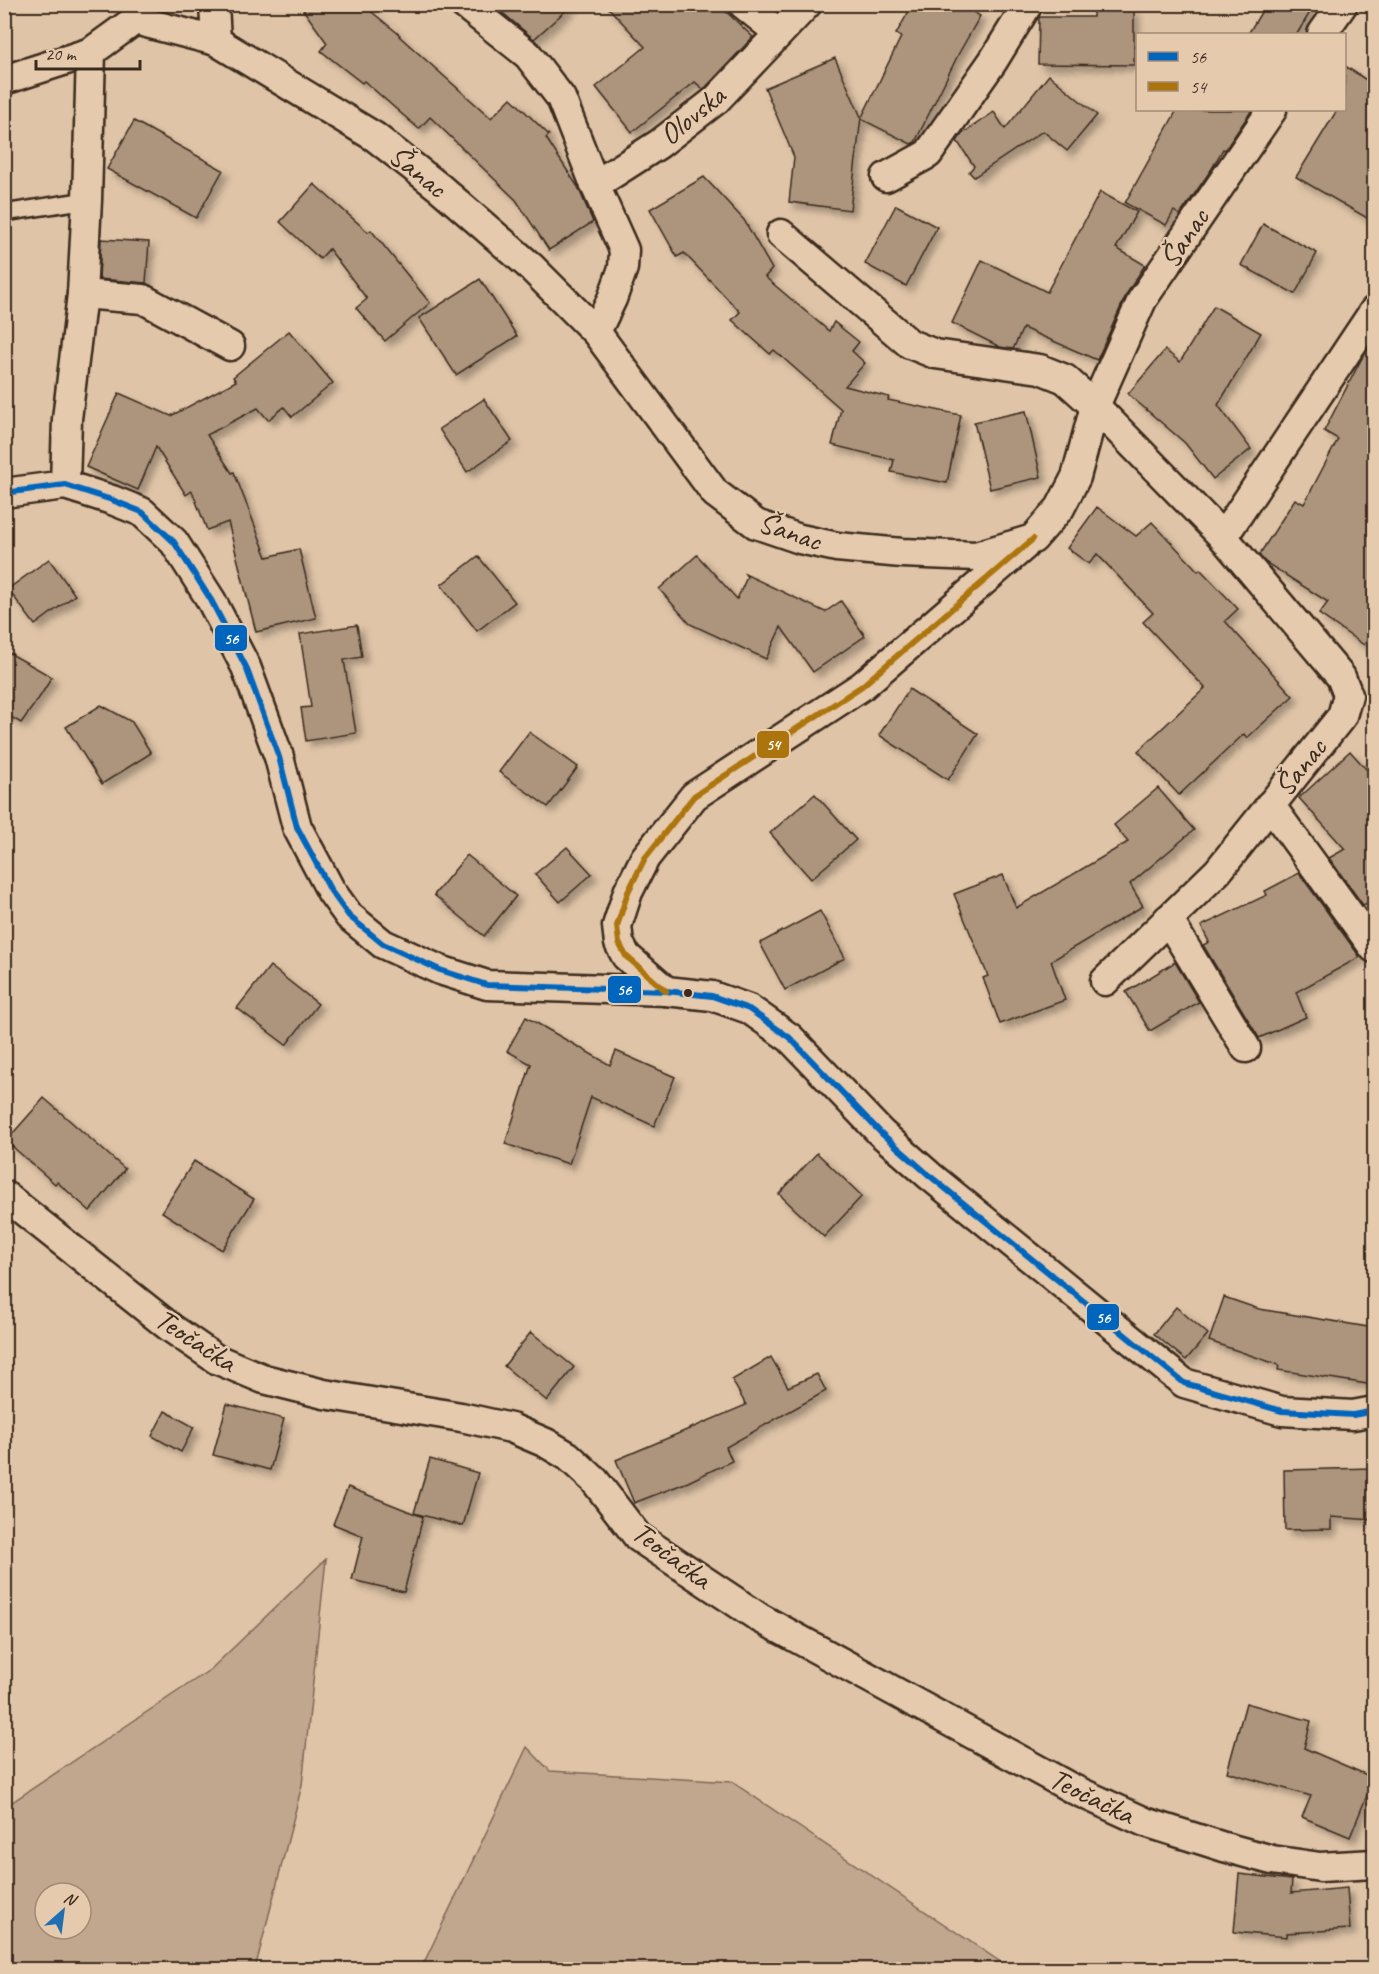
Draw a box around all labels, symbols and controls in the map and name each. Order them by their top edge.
scale bar [36,33,140,71]
legend [1136,33,1346,111]
text: 20 m [45,43,78,65]
text: 56 [1190,46,1207,68]
street label: Olovska [651,76,734,153]
text: 54 [1190,76,1208,98]
street label: Šanac [381,136,456,207]
street label: Šanac [1150,200,1218,275]
street label: Šanac [754,503,828,560]
line badge: 56 [214,624,248,652]
text: 56 [224,629,240,649]
street label: Šanac [1265,729,1336,804]
line badge: 54 [756,730,790,759]
text: 54 [766,735,782,755]
line badge: 56 [607,975,642,1004]
text: 56 [617,980,633,1000]
unlabelled marker [682,987,694,999]
street label: Teočačka [148,1300,246,1381]
line badge: 56 [1086,1303,1120,1331]
text: 56 [1096,1308,1112,1328]
street label: Teočačka [625,1513,721,1598]
street label: Teočačka [1043,1759,1142,1834]
north arrow [33,1881,93,1941]
text: N [61,1887,81,1911]

